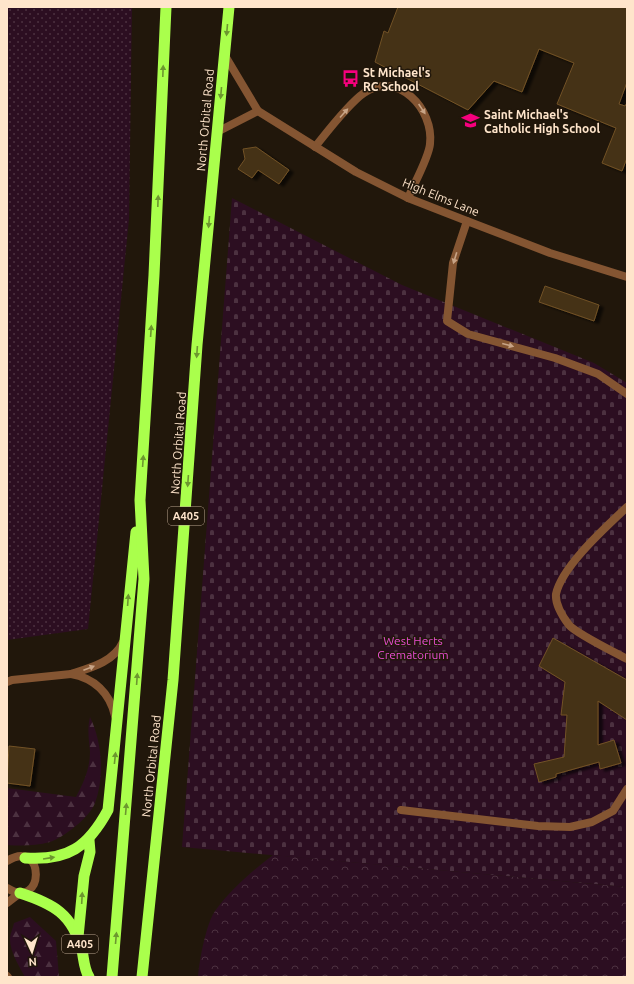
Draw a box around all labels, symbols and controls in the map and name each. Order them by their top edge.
one-way arrow [223,24,230,36]
one-way arrow [160,64,166,77]
place label: St Michael's RC School [363,66,431,93]
street label: North Orbital Road [194,68,216,172]
bus stop icon: St Michael's RC School [340,69,360,89]
one-way arrow [218,87,224,99]
one-way arrow [418,104,426,114]
one-way arrow [340,108,349,118]
place label: Saint Michael's Catholic High School [484,108,601,135]
school or university icon: Saint Michael's Catholic High School [461,111,481,131]
street label: High Elms Lane [401,176,481,218]
one-way arrow [154,195,161,207]
one-way arrow [206,216,212,228]
one-way arrow [452,252,458,264]
one-way arrow [147,325,154,337]
one-way arrow [502,342,514,348]
one-way arrow [194,346,201,358]
street label: North Orbital Road [168,391,188,495]
one-way arrow [139,455,146,467]
one-way arrow [185,475,191,488]
road number: A405 [168,507,204,525]
one-way arrow [125,594,132,606]
park label: West Herts Crematorium [377,634,449,661]
one-way arrow [84,665,96,671]
one-way arrow [133,673,140,685]
street label: North Orbital Road [139,714,163,818]
one-way arrow [111,752,118,764]
one-way arrow [123,803,130,815]
one-way arrow [42,855,55,861]
one-way arrow [79,892,86,904]
north arrow [12,932,52,972]
one-way arrow [112,932,119,944]
road number: A405 [62,935,98,953]
text: N [28,956,37,968]

